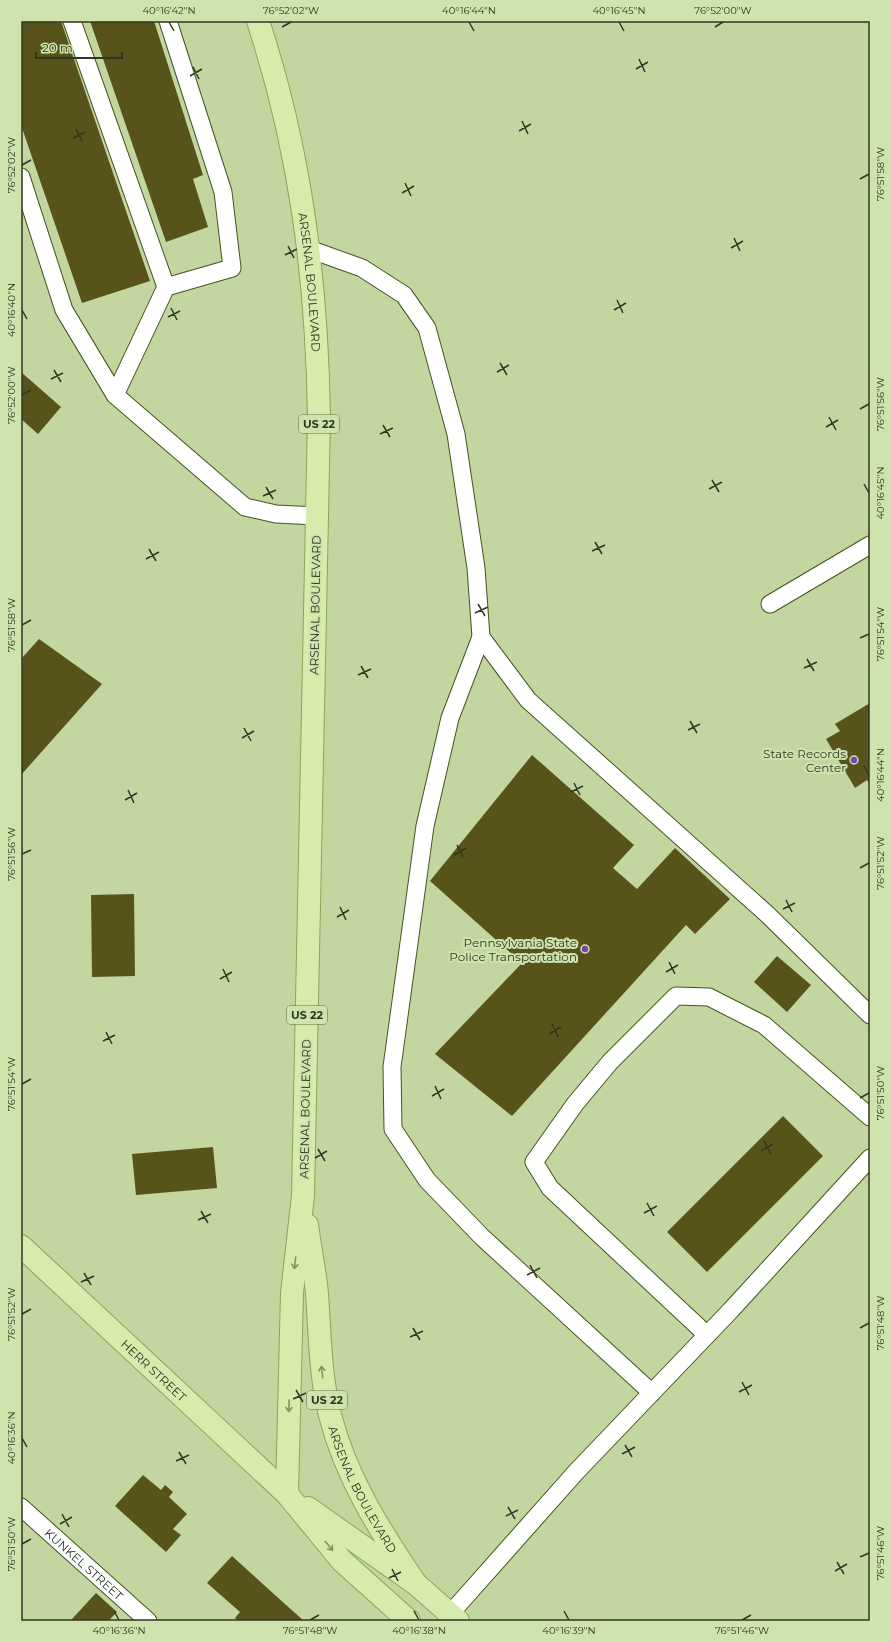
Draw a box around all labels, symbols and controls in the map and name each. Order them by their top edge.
text: 40°16'42"N [142,4,196,17]
text: 76°52'02"W [263,4,319,17]
text: 40°16'44"N [442,4,496,17]
text: 40°16'45"N [592,4,646,17]
text: 76°52'00"W [694,4,752,17]
scale bar [36,34,122,60]
text: 20 m [42,40,73,55]
text: 76°52'02"W [5,137,18,193]
text: 76°51'58"W [874,147,887,201]
street label: ARSENAL BOULEVARD [296,211,324,352]
text: 40°16'40"N [5,283,18,337]
text: 76°52'00"W [5,366,18,424]
text: 76°51'56"W [874,377,887,431]
road number: US 22 [299,415,339,433]
text: 40°16'45"N [874,466,887,520]
street label: ARSENAL BOULEVARD [306,535,324,675]
text: 76°51'58"W [5,598,18,652]
text: 76°51'54"W [874,607,887,661]
place label: State Records Center [763,746,846,775]
text: 40°16'44"N [874,748,887,802]
marker: State Records Center [849,755,859,765]
text: 76°51'56"W [5,827,18,881]
text: 76°51'52"W [874,836,887,890]
place label: Pennsylvania State Police Transportation [449,935,577,964]
marker: Pennsylvania State Police Transportation [580,944,590,954]
road number: US 22 [287,1006,327,1024]
street label: ARSENAL BOULEVARD [296,1039,314,1179]
text: 76°51'54"W [5,1057,18,1111]
text: 76°51'50"W [874,1066,887,1120]
one-way arrow [291,1256,299,1269]
text: 76°51'52"W [5,1287,18,1341]
text: 76°51'48"W [874,1296,887,1350]
street label: HERR STREET [118,1336,190,1404]
one-way arrow [318,1366,326,1379]
road number: US 22 [307,1391,347,1409]
one-way arrow [285,1399,293,1412]
text: 40°16'36"N [5,1411,18,1465]
street label: ARSENAL BOULEVARD [326,1424,401,1556]
text: 76°51'50"W [5,1517,18,1571]
street label: KUNKEL STREET [42,1525,127,1603]
text: 76°51'46"W [874,1526,887,1580]
one-way arrow [325,1540,334,1551]
text: 40°16'36"N [92,1624,146,1637]
text: 76°51'48"W [283,1624,337,1637]
text: 40°16'38"N [392,1624,446,1637]
text: 40°16'39"N [542,1624,596,1637]
text: 76°51'46"W [715,1624,769,1637]

